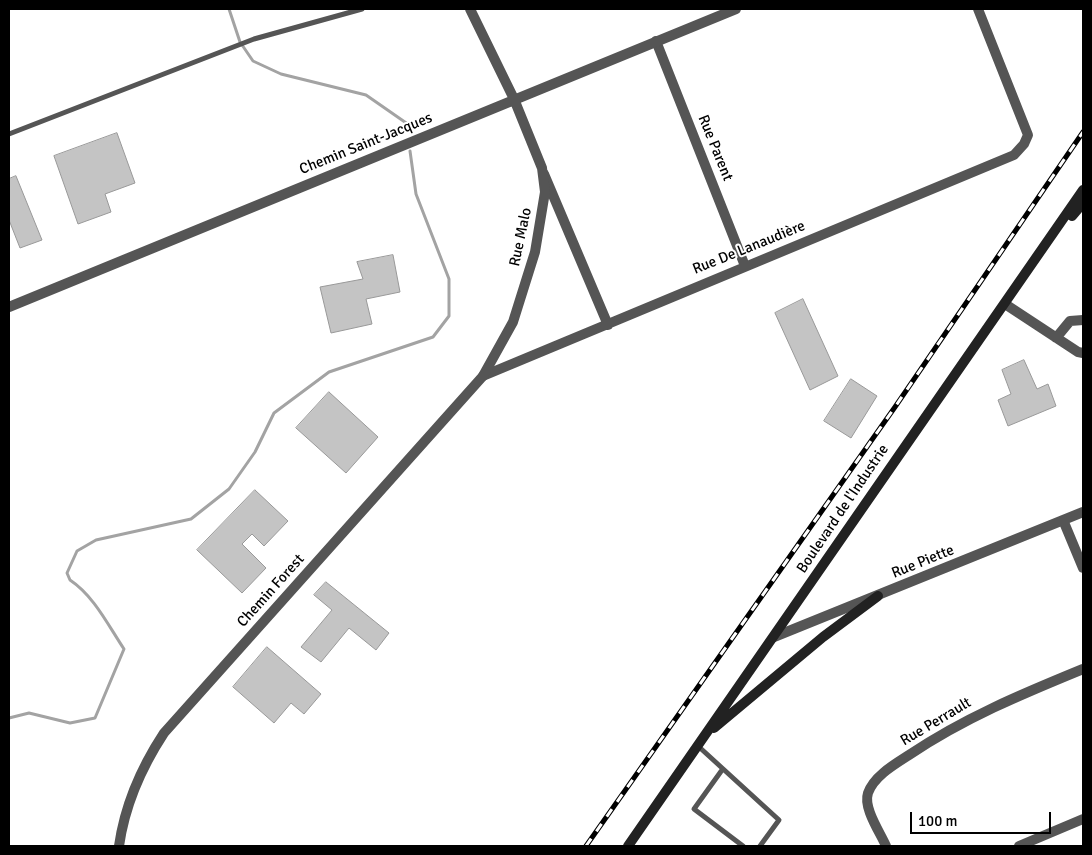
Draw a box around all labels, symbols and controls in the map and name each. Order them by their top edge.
street label: Chemin Saint-Jacques [297,109,435,179]
street label: Rue Parent [694,112,736,184]
street label: Rue Malo [506,206,536,268]
street label: Rue De Lanaudière [690,217,808,279]
street label: Boulevard de l'Industrie [793,441,893,577]
street label: Rue Piette [889,541,957,583]
street label: Chemin Forest [234,551,308,631]
street label: Rue Perrault [897,694,975,750]
scale bar [912,802,1053,834]
text: 100 m [918,812,958,830]

